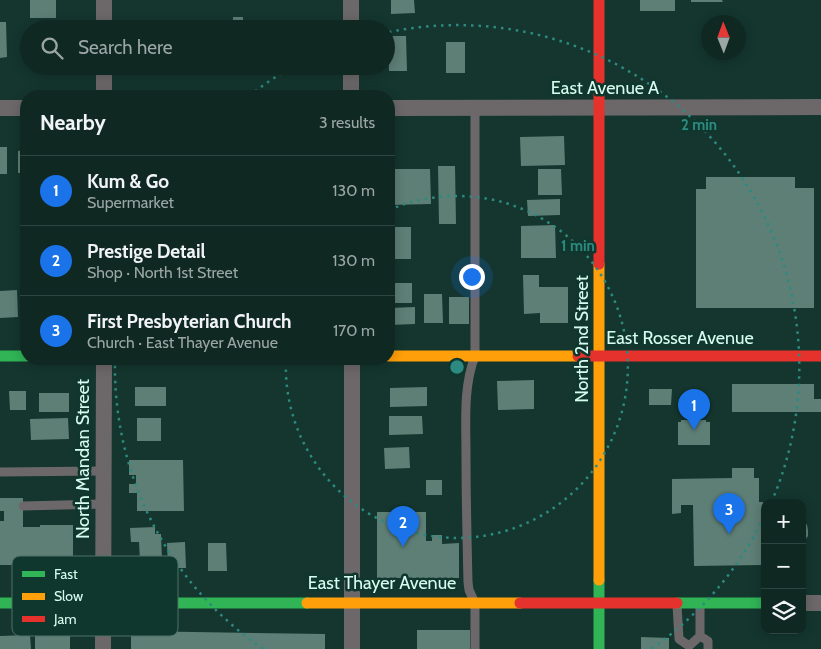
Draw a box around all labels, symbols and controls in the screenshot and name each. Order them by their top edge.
north arrow [701,15,746,60]
search box [20,20,395,75]
icon: search [38,34,66,62]
text: Search here [78,36,172,59]
street label: East Avenue A [551,77,659,99]
text: Nearby [40,110,106,135]
text: 3 results [319,113,375,132]
text: 2 min [681,116,717,134]
text: Kum & Go [87,170,169,193]
text: 1 [53,181,59,200]
text: 130 m [332,181,375,200]
text: Supermarket [87,193,174,212]
text: 1 min [561,237,595,255]
text: Prestige Detail [87,240,206,263]
text: 2 [52,251,60,270]
text: 130 m [332,251,375,270]
text: Shop · North 1st Street [87,263,238,282]
your location [459,264,485,290]
street label: North 2nd Street [571,275,593,403]
text: First Presbyterian Church [87,310,292,333]
text: 3 [52,321,60,340]
text: 170 m [333,321,375,340]
street label: East Rosser Avenue [606,327,754,349]
text: Church · East Thayer Avenue [87,333,278,352]
centre of rings [448,358,466,376]
street label: North Mandan Street [72,379,94,539]
pin: 1 [678,389,710,430]
pin: 3 [713,493,745,534]
map controls [761,499,806,634]
button: + [761,499,806,544]
pin: 2 [387,506,419,547]
button: − [761,544,806,589]
legend [12,556,178,636]
text: Fast [54,565,78,583]
street label: East Thayer Avenue [308,572,456,594]
text: Slow [54,587,83,605]
button: layers [761,589,806,634]
text: Jam [53,610,76,628]

